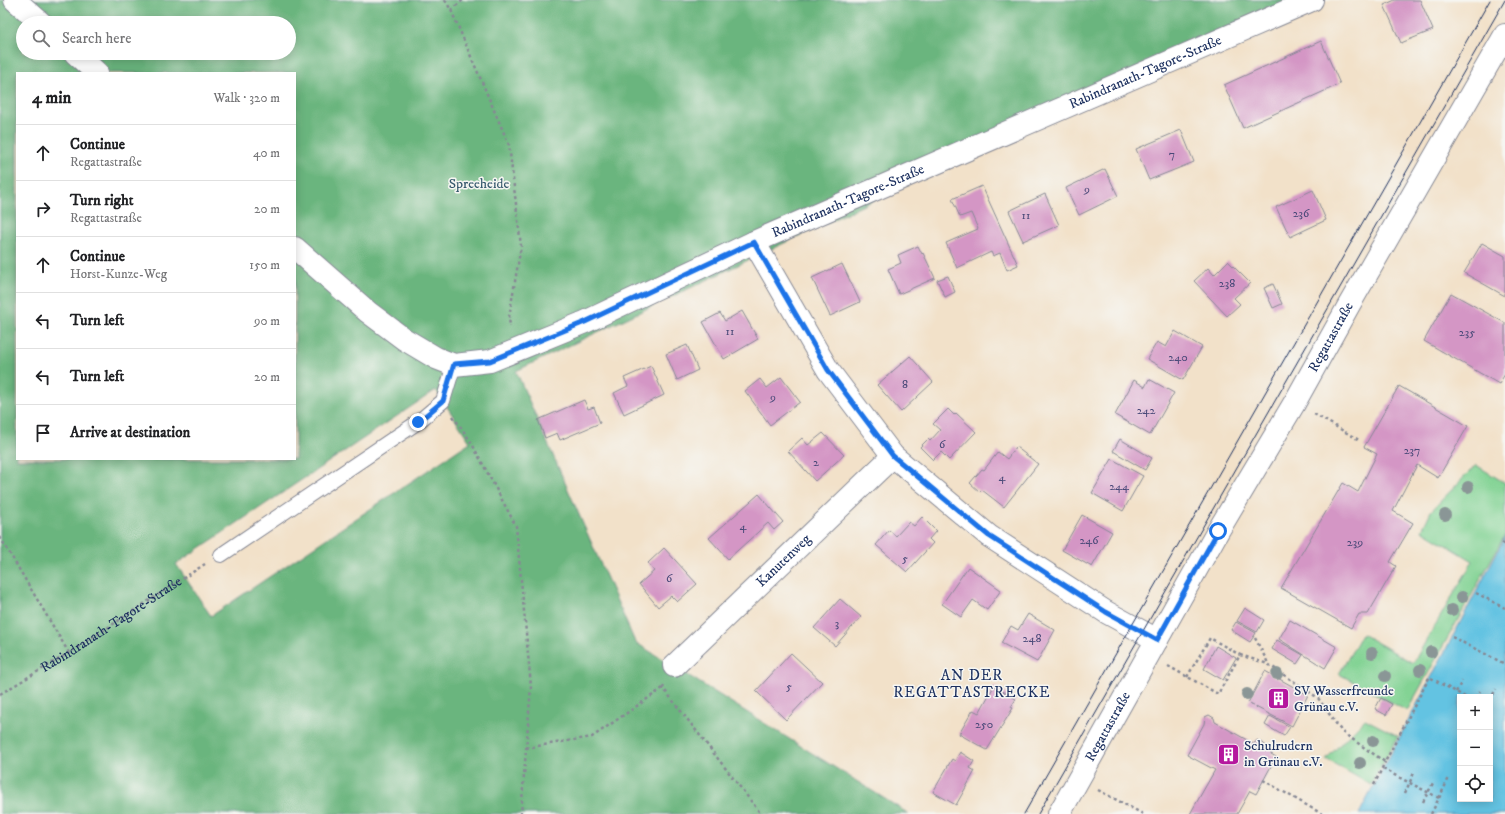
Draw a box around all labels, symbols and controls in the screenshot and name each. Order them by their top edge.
search box [16,16,296,60]
icon: search [30,27,52,49]
text: Search here [62,29,131,48]
street label: Rabindranath-Tagore-Straße [1066,31,1225,113]
text: 4 min [32,87,71,109]
text: Walk · 320 m [214,90,280,106]
text: Continue [70,135,125,154]
icon: ahead [32,142,54,164]
text: 40 m [253,145,280,161]
house number: 7 [1169,147,1175,162]
text: Regattastraße [70,154,142,170]
street label: Rabindranath-Tagore-Straße [769,160,927,242]
park label: Spreeheide [449,175,509,193]
house number: 9 [1083,182,1090,197]
text: Turn right [70,191,133,210]
icon: right [32,198,54,220]
text: 20 m [254,201,280,217]
house number: 236 [1293,206,1310,221]
house number: 11 [1022,208,1030,223]
text: Regattastraße [70,210,142,226]
text: Continue [70,247,125,266]
icon: ahead [32,254,54,276]
text: 150 m [249,257,280,273]
text: Horst-Kunze-Weg [70,266,167,282]
house number: 238 [1219,276,1235,291]
street label: Regattastraße [1304,299,1358,375]
icon: left [32,310,54,332]
text: Turn left [70,311,124,330]
text: 90 m [254,313,280,329]
house number: 11 [726,324,734,339]
house number: 235 [1459,325,1475,340]
house number: 240 [1168,350,1188,365]
icon: left [32,366,54,388]
text: Turn left [70,367,124,386]
text: 20 m [254,369,280,385]
house number: 8 [902,377,908,392]
house number: 9 [769,390,776,405]
house number: 242 [1137,403,1155,418]
route end [409,413,427,431]
icon: arrive [32,422,54,444]
text: Arrive at destination [70,423,190,442]
house number: 6 [939,437,946,452]
house number: 237 [1404,443,1420,458]
house number: 2 [813,455,819,470]
house number: 4 [999,470,1007,485]
house number: 244 [1109,479,1130,494]
house number: 4 [740,519,748,534]
route start [1209,522,1227,540]
street label: Kanutenweg [753,530,815,591]
house number: 246 [1079,533,1099,548]
house number: 239 [1347,535,1363,550]
house number: 5 [902,551,908,566]
house number: 6 [666,571,673,586]
street label: Rabindranath-Tagore-Straße [37,573,185,677]
house number: 3 [835,616,839,631]
house number: 248 [1023,631,1041,646]
district label: AN DER REGATTASTRECKE [893,666,1051,702]
house number: 5 [786,679,792,694]
place label: SV Wasserfreunde Grünau e.V. [1294,682,1394,716]
building icon: SV Wasserfreunde Grünau e.V. [1265,686,1291,712]
street label: Regattastraße [1081,689,1135,765]
map controls [1457,694,1493,802]
button: + [1457,694,1493,730]
house number: 250 [975,717,993,732]
button: − [1457,730,1493,766]
place label: Schulrudern in Grünau e.V. [1244,737,1323,771]
building icon: Schulrudern in Grünau e.V. [1216,741,1242,767]
button: locate [1457,766,1493,802]

